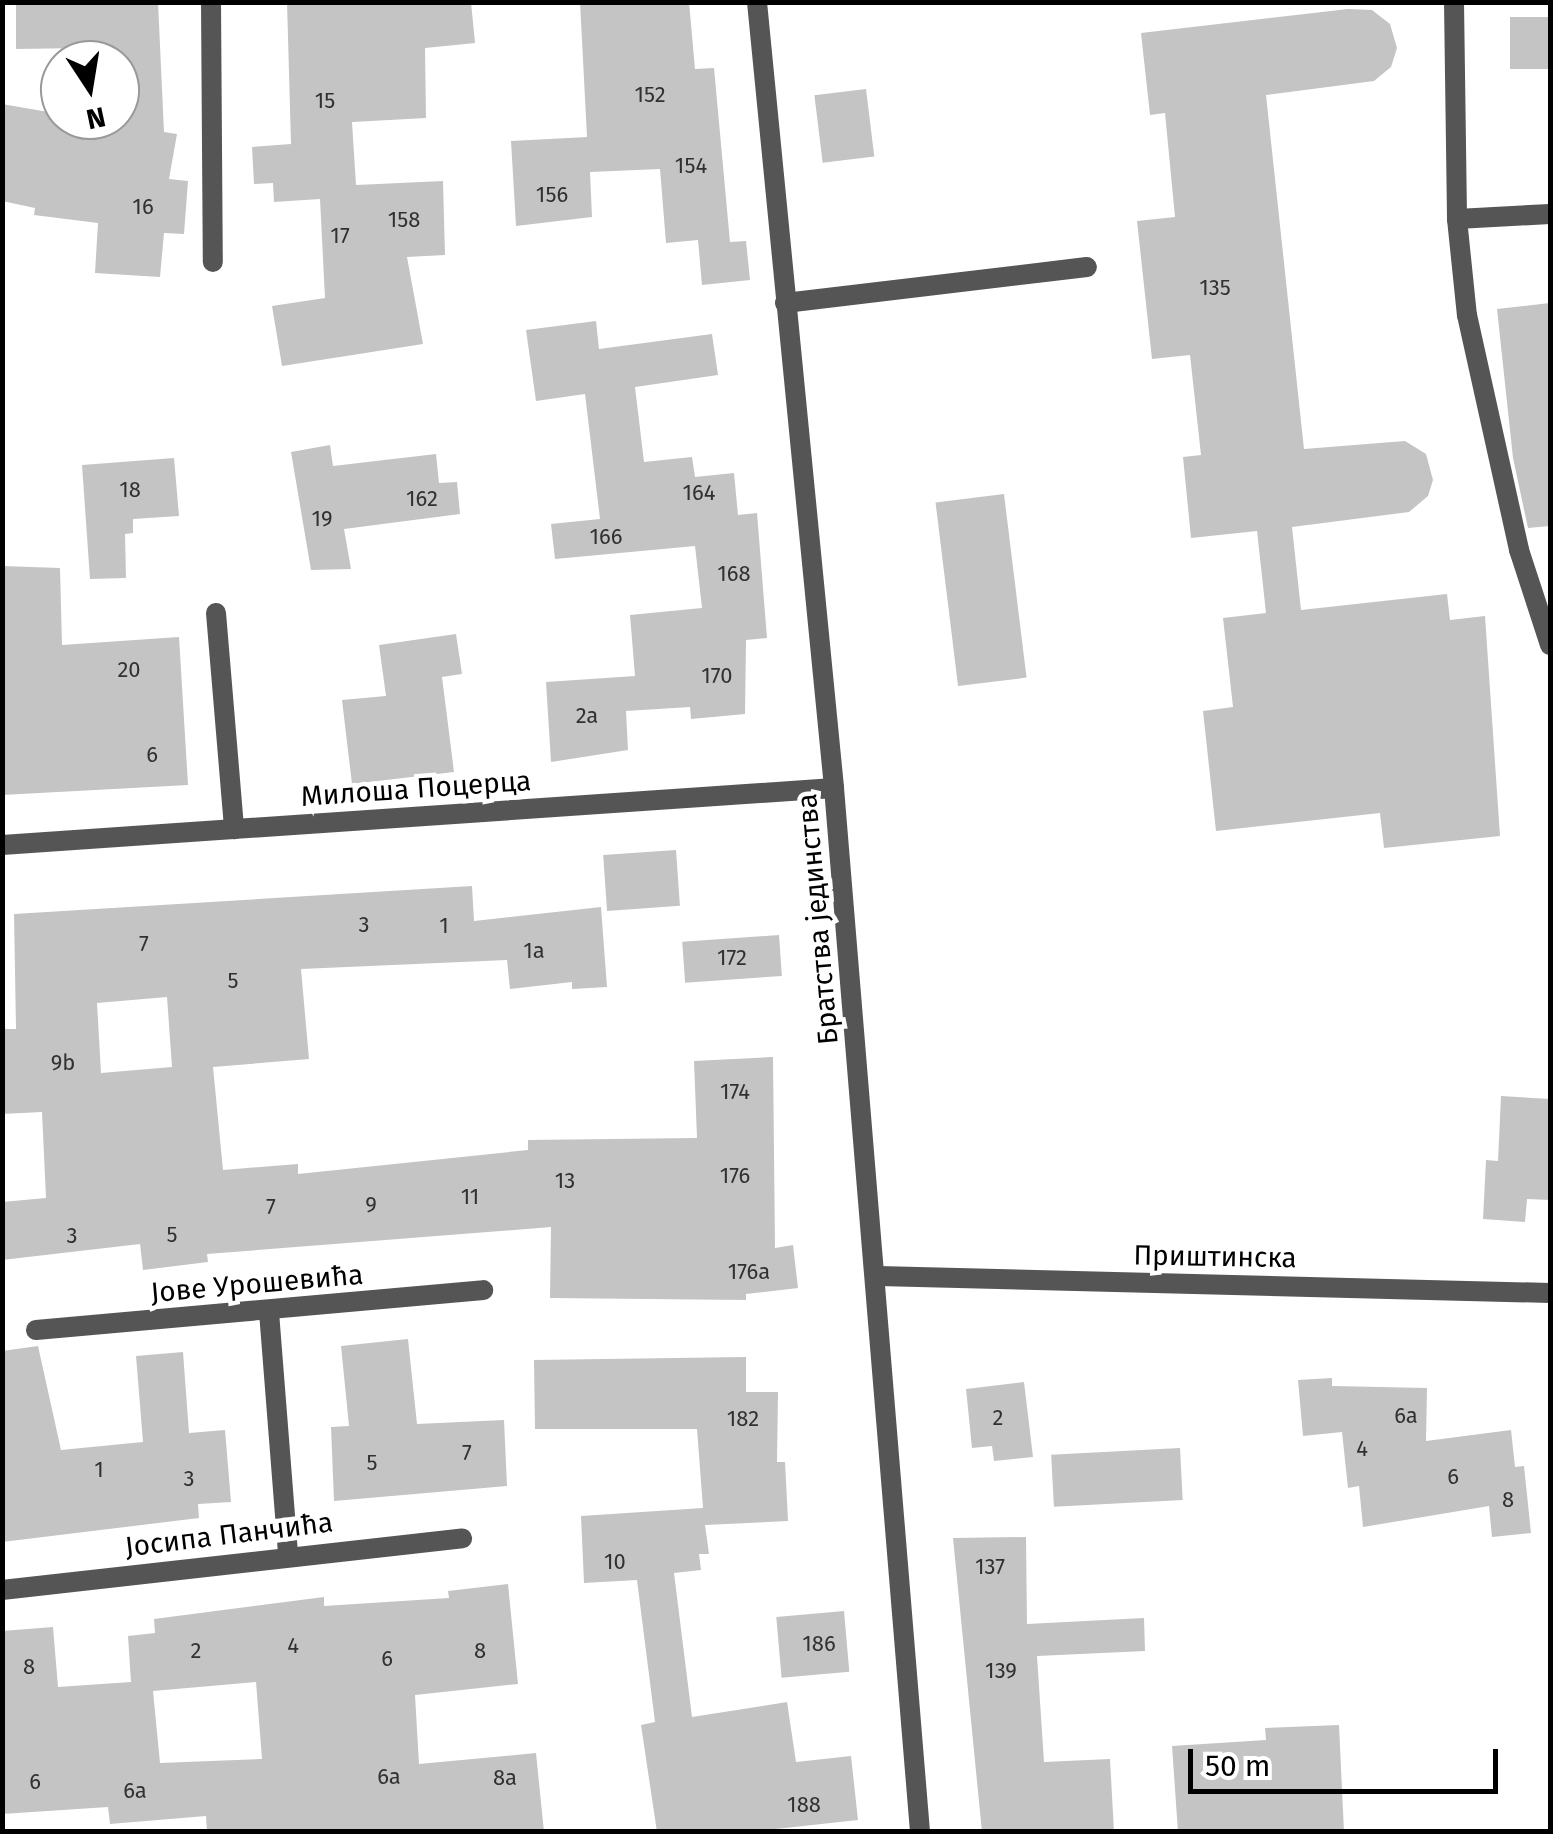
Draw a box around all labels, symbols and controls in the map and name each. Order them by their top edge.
north arrow [40,40,140,140]
house number: 152 [634,82,666,108]
house number: 15 [315,88,335,114]
text: N [83,100,108,136]
house number: 154 [675,153,707,179]
house number: 156 [536,182,568,208]
house number: 16 [132,194,154,220]
house number: 158 [388,207,420,233]
house number: 17 [330,223,350,249]
house number: 135 [1199,275,1231,301]
house number: 18 [119,477,141,503]
house number: 164 [683,480,715,506]
house number: 162 [406,486,438,512]
house number: 19 [311,506,333,532]
house number: 166 [590,524,622,550]
house number: 168 [717,561,751,587]
house number: 20 [117,657,141,683]
house number: 170 [701,663,733,689]
house number: 2a [576,703,598,729]
house number: 6 [146,742,158,768]
street label: Милоша Поцерца [300,764,532,814]
street label: Братства јединства [790,792,846,1046]
house number: 3 [359,912,369,938]
house number: 1 [439,913,449,939]
house number: 7 [139,931,149,957]
house number: 1a [523,938,545,964]
house number: 172 [717,945,747,971]
house number: 5 [227,968,239,994]
house number: 9b [51,1050,75,1076]
house number: 174 [720,1079,750,1105]
house number: 176 [720,1163,750,1189]
house number: 13 [555,1168,575,1194]
house number: 11 [461,1184,479,1210]
house number: 9 [365,1192,377,1218]
house number: 7 [266,1194,276,1220]
house number: 5 [166,1222,178,1248]
house number: 3 [67,1223,77,1249]
street label: Приштинска [1133,1239,1297,1275]
street label: Јове Урошевића [149,1258,365,1310]
house number: 176a [728,1259,770,1285]
house number: 6a [1394,1403,1418,1429]
house number: 2 [993,1405,1003,1431]
house number: 182 [727,1406,759,1432]
house number: 4 [1356,1436,1368,1462]
house number: 7 [462,1440,472,1466]
house number: 5 [366,1450,378,1476]
house number: 1 [94,1457,104,1483]
house number: 6 [1447,1464,1459,1490]
house number: 3 [184,1466,194,1492]
house number: 8 [1502,1487,1514,1513]
street label: Јосипа Панчића [123,1506,335,1564]
house number: 10 [604,1549,626,1575]
house number: 137 [975,1554,1005,1580]
house number: 186 [802,1631,836,1657]
house number: 4 [287,1633,299,1659]
house number: 2 [191,1638,201,1664]
house number: 8 [474,1638,486,1664]
house number: 6 [381,1646,393,1672]
house number: 8 [23,1654,35,1680]
house number: 139 [985,1658,1017,1684]
scale bar [1193,1729,1503,1791]
text: 50 m [1205,1748,1270,1784]
house number: 6a [377,1764,401,1790]
house number: 8a [493,1765,517,1791]
house number: 6 [29,1769,41,1795]
house number: 6a [123,1778,147,1804]
house number: 188 [787,1792,821,1818]

